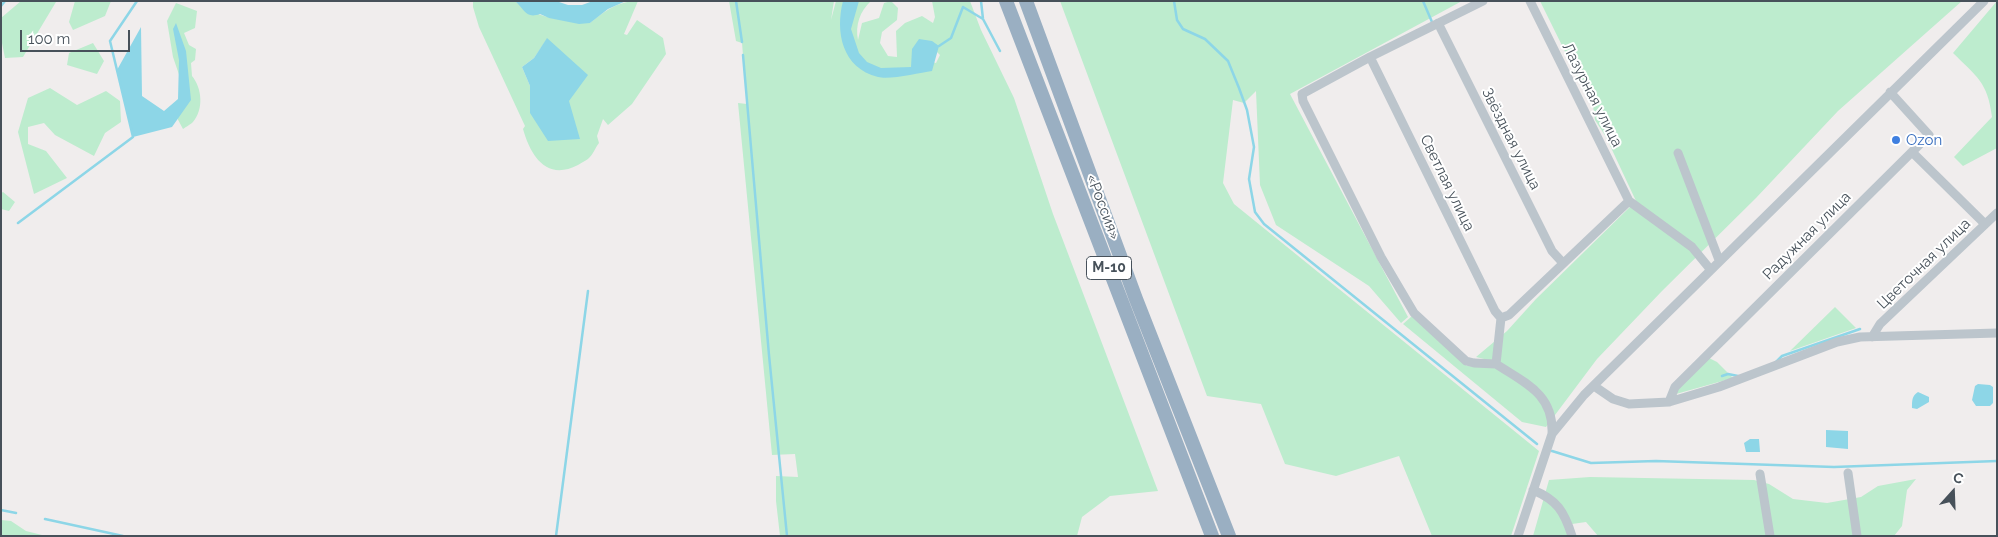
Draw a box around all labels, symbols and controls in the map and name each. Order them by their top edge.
scale bar [22,20,132,52]
text: 100 m [28,30,70,48]
street label: Лазурная улица [1558,40,1626,150]
street label: Звёздная улица [1478,85,1544,193]
place label: Ozon [1906,131,1942,149]
street label: Светлая улица [1416,132,1478,234]
marker: Ozon [1890,134,1902,146]
street label: «Россия» [1082,172,1124,242]
street label: Радужная улица [1759,188,1855,284]
street label: Цветочная улица [1874,215,1974,313]
road number: М-10 [1086,256,1132,280]
north arrow [1928,467,1978,517]
text: С [1951,469,1965,487]

